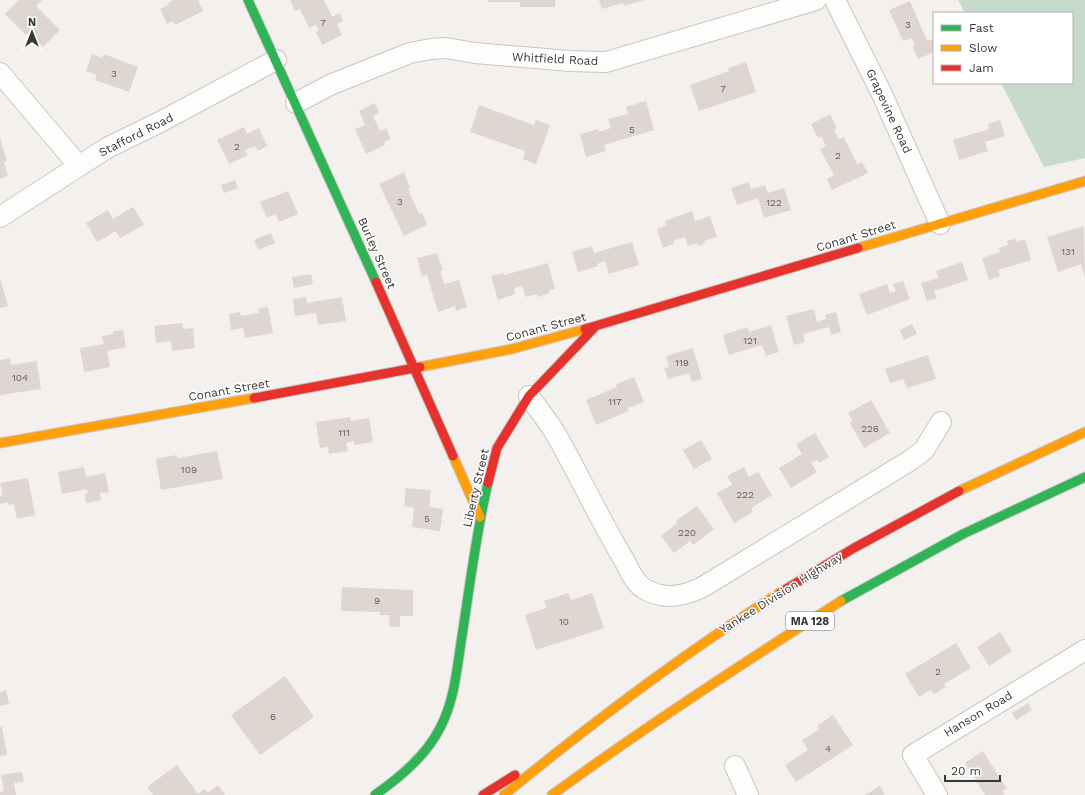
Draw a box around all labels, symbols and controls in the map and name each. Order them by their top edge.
north arrow [12,12,52,52]
legend [933,12,1073,84]
text: N [28,16,36,29]
house number: 7 [320,17,326,28]
house number: 3 [905,19,911,30]
text: Fast [969,21,994,35]
text: Slow [969,41,997,55]
street label: Whitfield Road [512,50,598,68]
text: Jam [969,61,994,75]
street label: Grapevine Road [863,67,915,155]
house number: 3 [111,68,117,79]
house number: 7 [720,83,726,94]
street label: Stafford Road [96,110,176,160]
house number: 5 [629,124,635,135]
house number: 2 [234,141,240,152]
house number: 2 [835,150,841,161]
house number: 3 [397,196,403,207]
house number: 122 [766,197,782,208]
street label: Burley Street [355,215,399,291]
street label: Conant Street [815,217,897,255]
house number: 131 [1061,246,1075,257]
street label: Conant Street [504,310,588,344]
house number: 121 [743,335,757,346]
house number: 119 [675,357,689,368]
house number: 104 [12,372,28,383]
street label: Conant Street [187,376,271,404]
house number: 117 [608,396,622,407]
house number: 226 [861,423,879,434]
house number: 111 [338,427,350,438]
street label: Liberty Street [460,447,492,529]
house number: 109 [181,464,197,475]
house number: 222 [736,489,754,500]
house number: 5 [424,513,430,524]
house number: 220 [678,527,696,538]
street label: Yankee Division Highway [717,549,846,637]
house number: 9 [374,595,380,606]
road number: MA 128 [786,612,834,630]
house number: 10 [559,616,569,627]
house number: 2 [935,666,941,677]
street label: Hanson Road [941,688,1015,740]
house number: 6 [270,711,276,722]
house number: 4 [825,743,831,754]
scale bar [945,757,1000,783]
text: 20 m [951,764,981,778]

